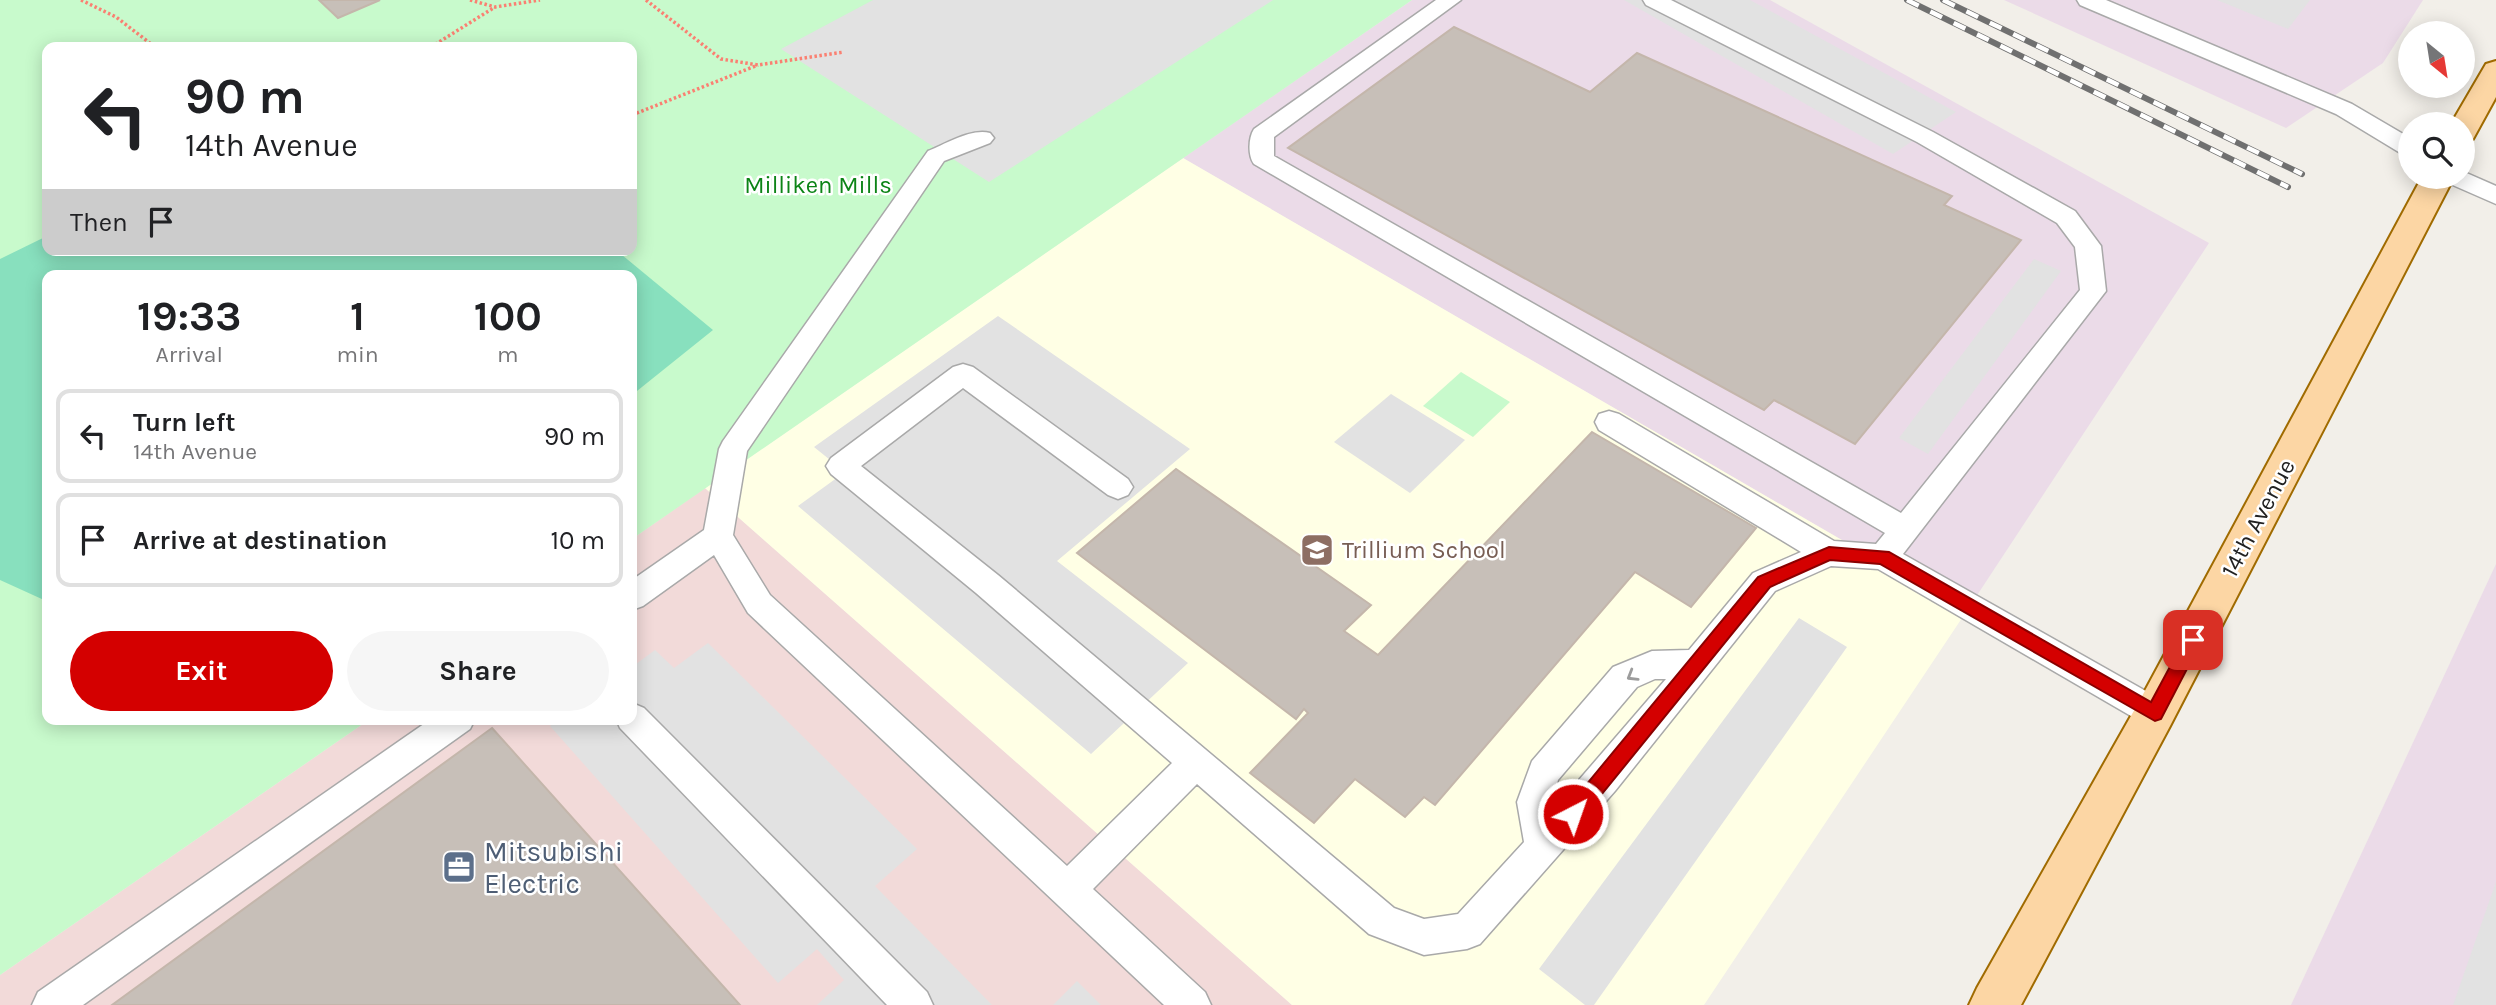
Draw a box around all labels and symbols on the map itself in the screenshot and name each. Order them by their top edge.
north arrow [2398,21,2474,98]
park label: Milliken Mills [744,171,892,199]
street label: 14th Avenue [2215,454,2301,582]
school or university icon: Trillium School [1298,531,1336,569]
place label: Trillium School [1342,536,1506,564]
pin [2163,610,2223,670]
one-way arrow [1627,668,1640,681]
position arrow [1536,777,1610,851]
place label: Mitsubishi Electric [484,835,623,900]
office icon: Mitsubishi Electric [440,848,478,886]

